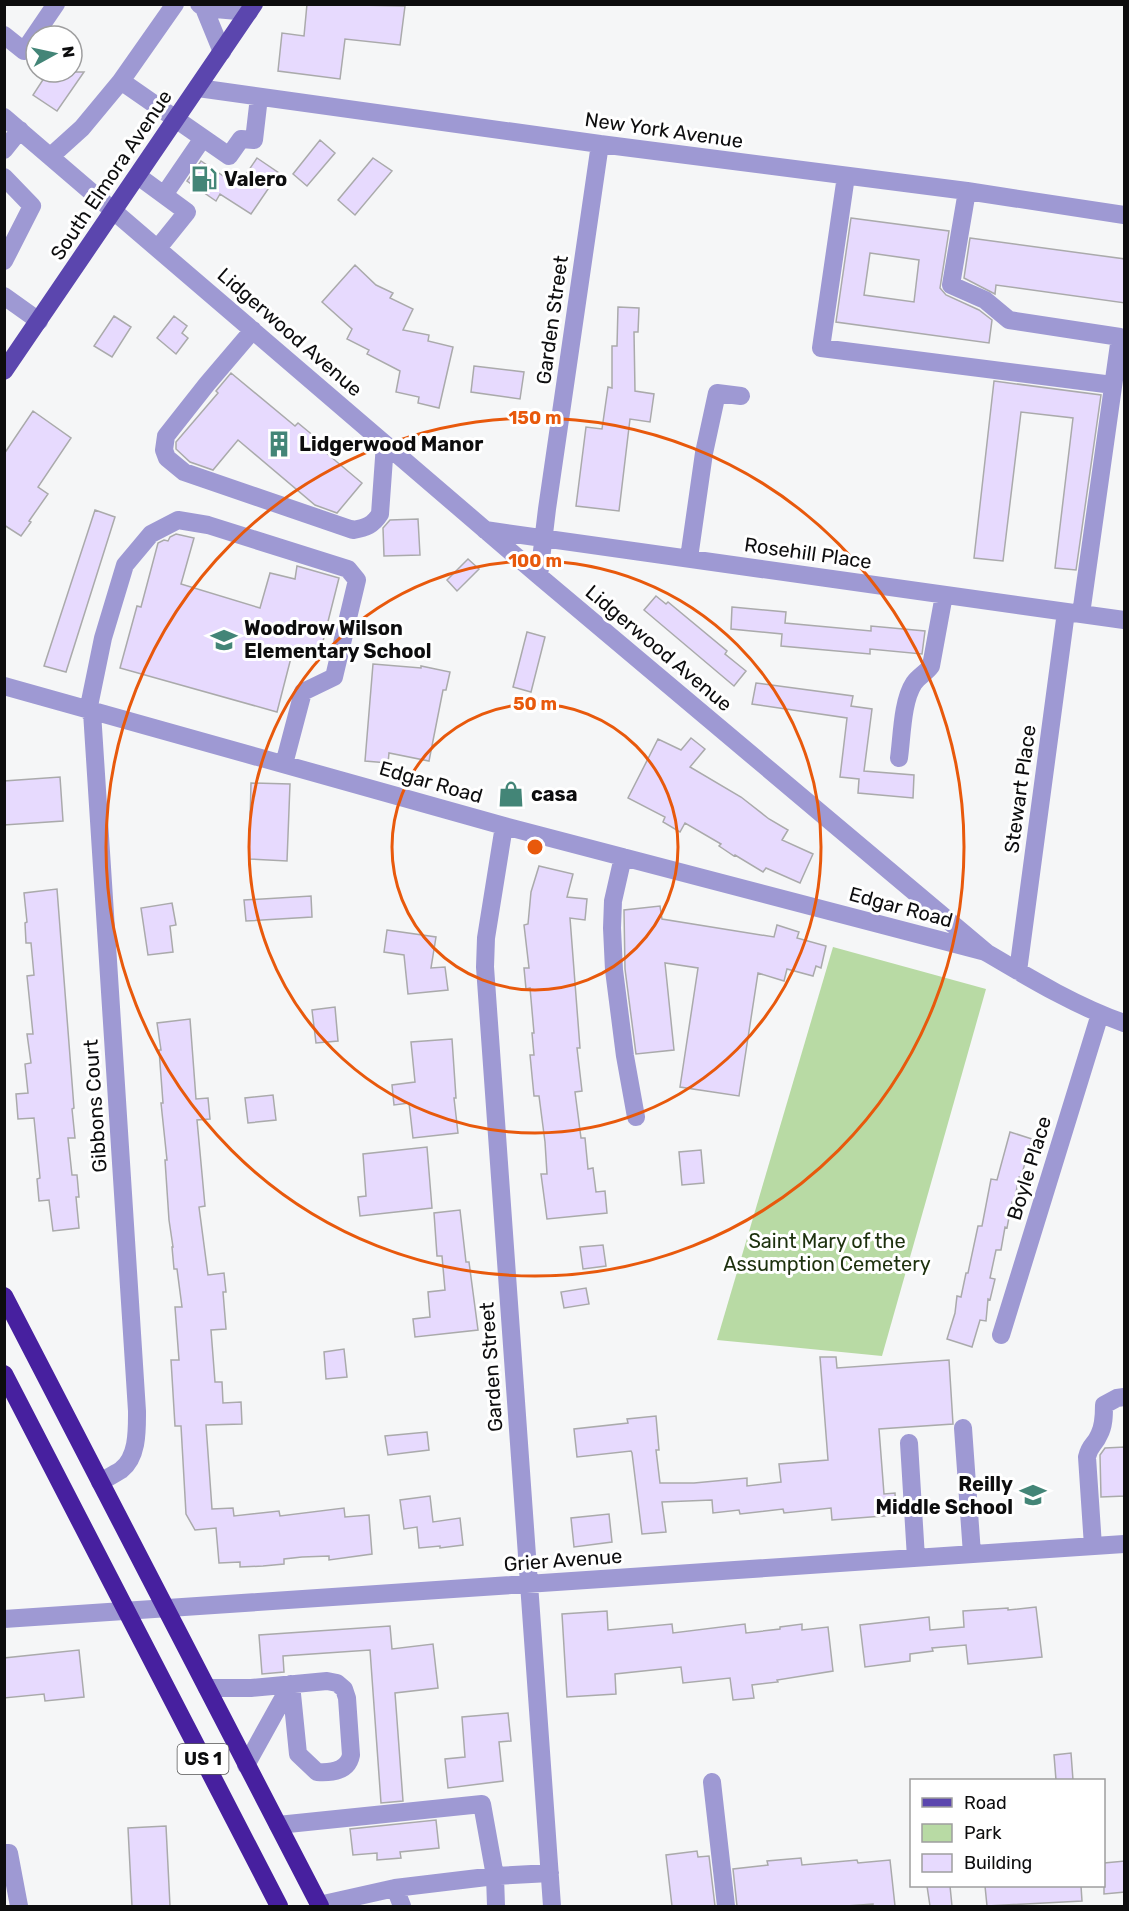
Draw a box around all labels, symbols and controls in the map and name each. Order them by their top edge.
north arrow [24,24,84,84]
text: N [58,45,79,59]
street label: South Elmora Avenue [45,85,177,265]
street label: New York Avenue [583,107,745,153]
fuel station icon: Valero [189,164,219,194]
place label: Valero [224,167,287,191]
street label: Garden Street [531,254,573,386]
street label: Lidgerwood Avenue [213,263,367,401]
text: 150 m [508,407,562,429]
building icon: Lidgerwood Manor [264,429,294,459]
place label: Lidgerwood Manor [299,432,483,456]
street label: Rosehill Place [743,532,873,574]
text: 100 m [508,550,562,572]
street label: Lidgerwood Avenue [581,580,737,716]
place label: Woodrow Wilson Elementary School [244,616,431,663]
school or university icon: Woodrow Wilson Elementary School [209,625,239,655]
text: 50 m [513,693,557,715]
street label: Stewart Place [999,723,1041,855]
street label: Edgar Road [377,756,485,808]
shop icon: casa [496,779,526,809]
place label: casa [531,782,577,806]
centre of rings [525,837,545,857]
street label: Edgar Road [847,882,955,932]
street label: Gibbons Court [78,1039,112,1173]
street label: Boyle Place [1002,1113,1056,1223]
park label: Saint Mary of the Assumption Cemetery [723,1229,931,1276]
street label: Garden Street [474,1301,508,1433]
place label: Reilly Middle School [875,1472,1013,1519]
school or university icon: Reilly Middle School [1018,1480,1048,1510]
street label: Grier Avenue [503,1544,623,1576]
road number: US 1 [178,1744,228,1774]
legend [910,1779,1105,1887]
text: Road [964,1792,1007,1814]
text: Park [964,1822,1002,1844]
text: Building [964,1852,1032,1874]

